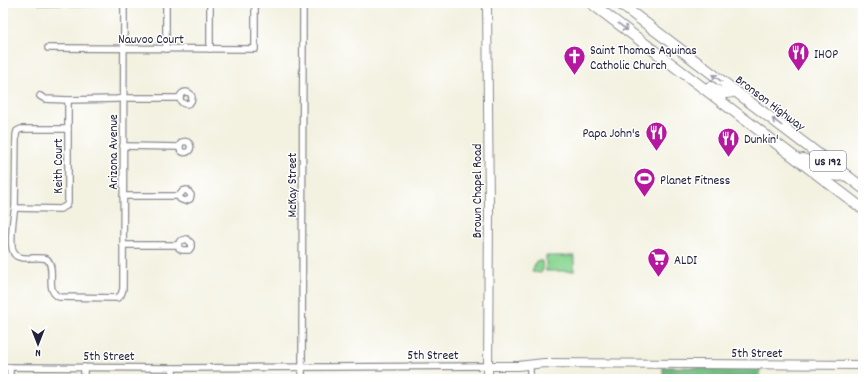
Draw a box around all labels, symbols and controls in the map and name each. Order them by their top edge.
one-way arrow [617,22,628,31]
street label: Nauvoo Court [118,31,184,50]
restaurant icon: IHOP [785,40,811,73]
place label: Saint Thomas Aquinas Catholic Church [590,42,697,76]
church icon: Saint Thomas Aquinas Catholic Church [561,43,587,76]
place label: IHOP [814,46,838,65]
street label: Bronson Highway [730,71,809,137]
one-way arrow [712,73,723,82]
street label: Arizona Avenue [105,114,124,190]
one-way arrow [771,118,782,127]
restaurant icon: Papa John's [643,119,669,152]
place label: Papa John's [582,125,640,144]
restaurant icon: Dunkin' [715,125,741,158]
place label: Dunkin' [744,131,779,150]
street label: Keith Court [50,138,69,194]
street label: Brown Chapel Road [469,144,488,238]
road number: US 192 [810,151,846,171]
street label: McKay Street [284,152,303,217]
sports icon: Planet Fitness [631,166,657,199]
place label: Planet Fitness [660,172,730,191]
supermarket icon: ALDI [645,246,671,279]
place label: ALDI [674,252,697,271]
north arrow [18,324,58,364]
text: N [35,344,41,360]
street label: 5th Street [731,345,783,364]
street label: 5th Street [407,347,459,366]
street label: 5th Street [83,348,135,367]

